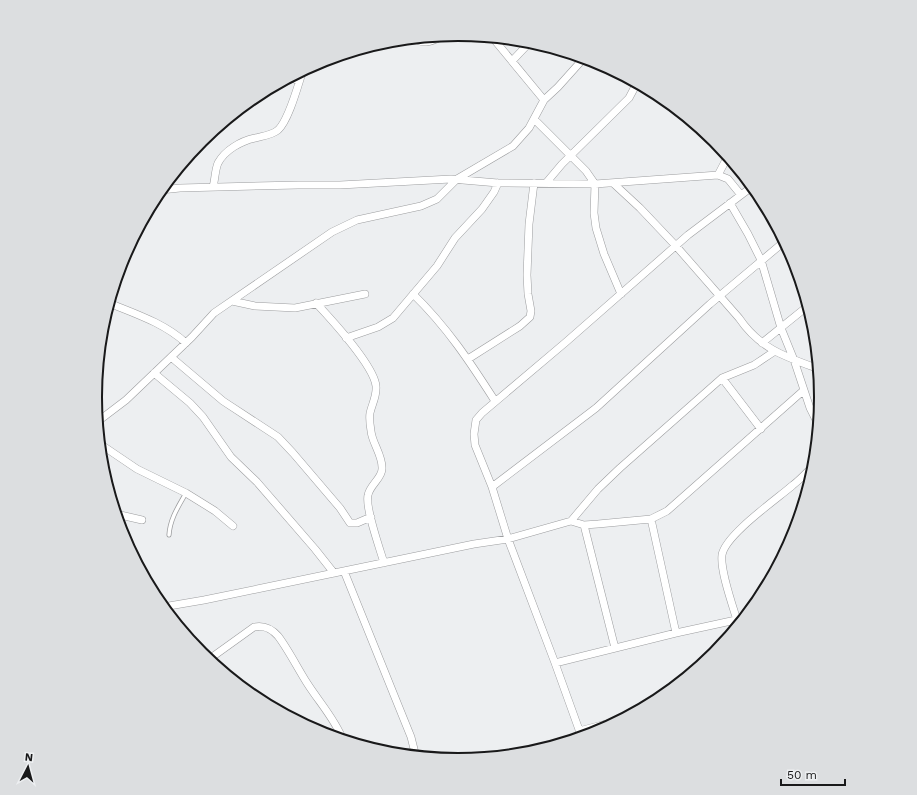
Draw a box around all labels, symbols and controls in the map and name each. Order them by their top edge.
north arrow [8,747,48,787]
text: N [24,751,34,764]
scale bar [781,761,845,787]
text: 50 m [787,768,817,782]

